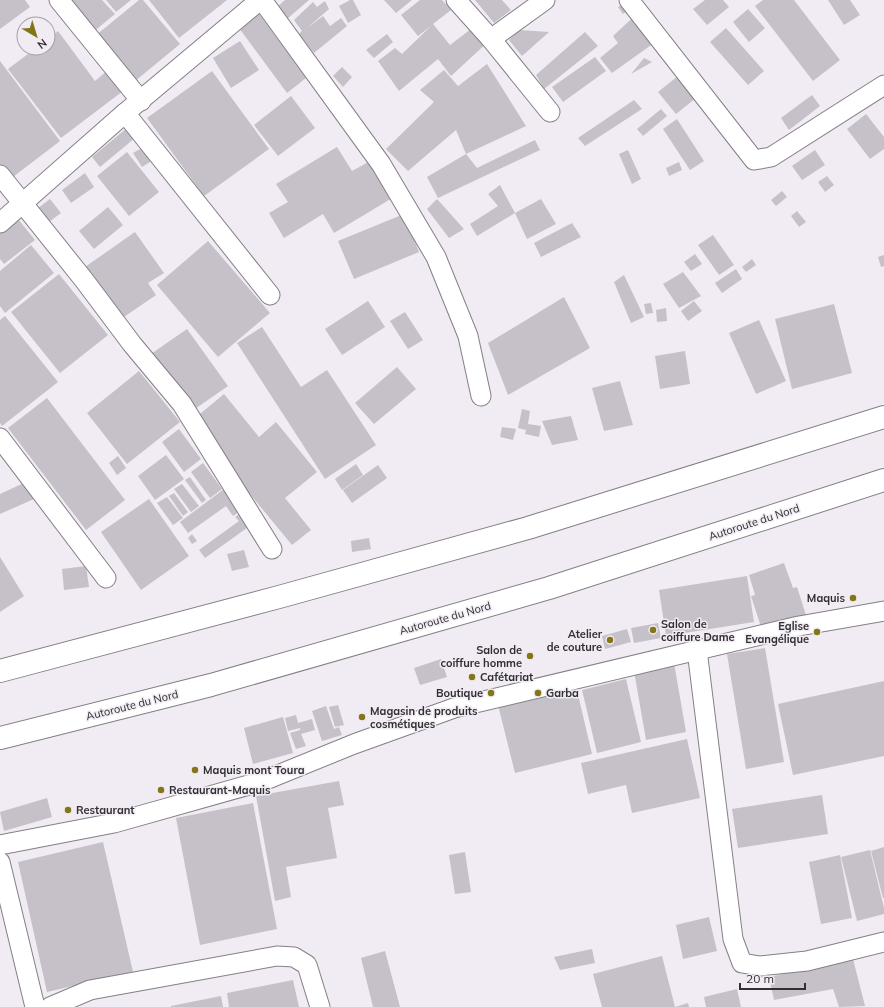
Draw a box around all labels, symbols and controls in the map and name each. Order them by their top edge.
north arrow [16,16,56,56]
text: N [35,36,50,52]
street label: Autoroute du Nord [707,501,801,543]
place label: Maquis [807,591,845,605]
marker: Maquis [848,593,858,603]
street label: Autoroute du Nord [398,598,492,638]
place label: Salon de coiffure Dame [661,617,735,644]
place label: Eglise Evangélique [745,619,809,646]
marker: Salon de coiffure Dame [648,625,658,635]
place label: Atelier de couture [547,627,603,654]
marker: Eglise Evangélique [812,627,822,637]
marker: Atelier de couture [605,635,615,645]
place label: Salon de coiffure homme [441,643,522,670]
marker: Salon de coiffure homme [525,651,535,661]
place label: Cafétariat [480,670,533,684]
marker: Cafétariat [467,672,477,682]
place label: Boutique [436,686,483,700]
place label: Garba [546,686,579,700]
street label: Autoroute du Nord [84,687,180,723]
marker: Boutique [486,688,496,698]
marker: Garba [533,688,543,698]
place label: Magasin de produits cosmétiques [370,704,478,731]
marker: Magasin de produits cosmétiques [357,712,367,722]
place label: Maquis mont Toura [203,763,305,777]
marker: Maquis mont Toura [190,765,200,775]
place label: Restaurant-Maquis [169,783,271,797]
marker: Restaurant-Maquis [156,785,166,795]
place label: Restaurant [76,803,135,817]
marker: Restaurant [63,805,73,815]
scale bar [740,965,805,991]
text: 20 m [746,971,774,986]

